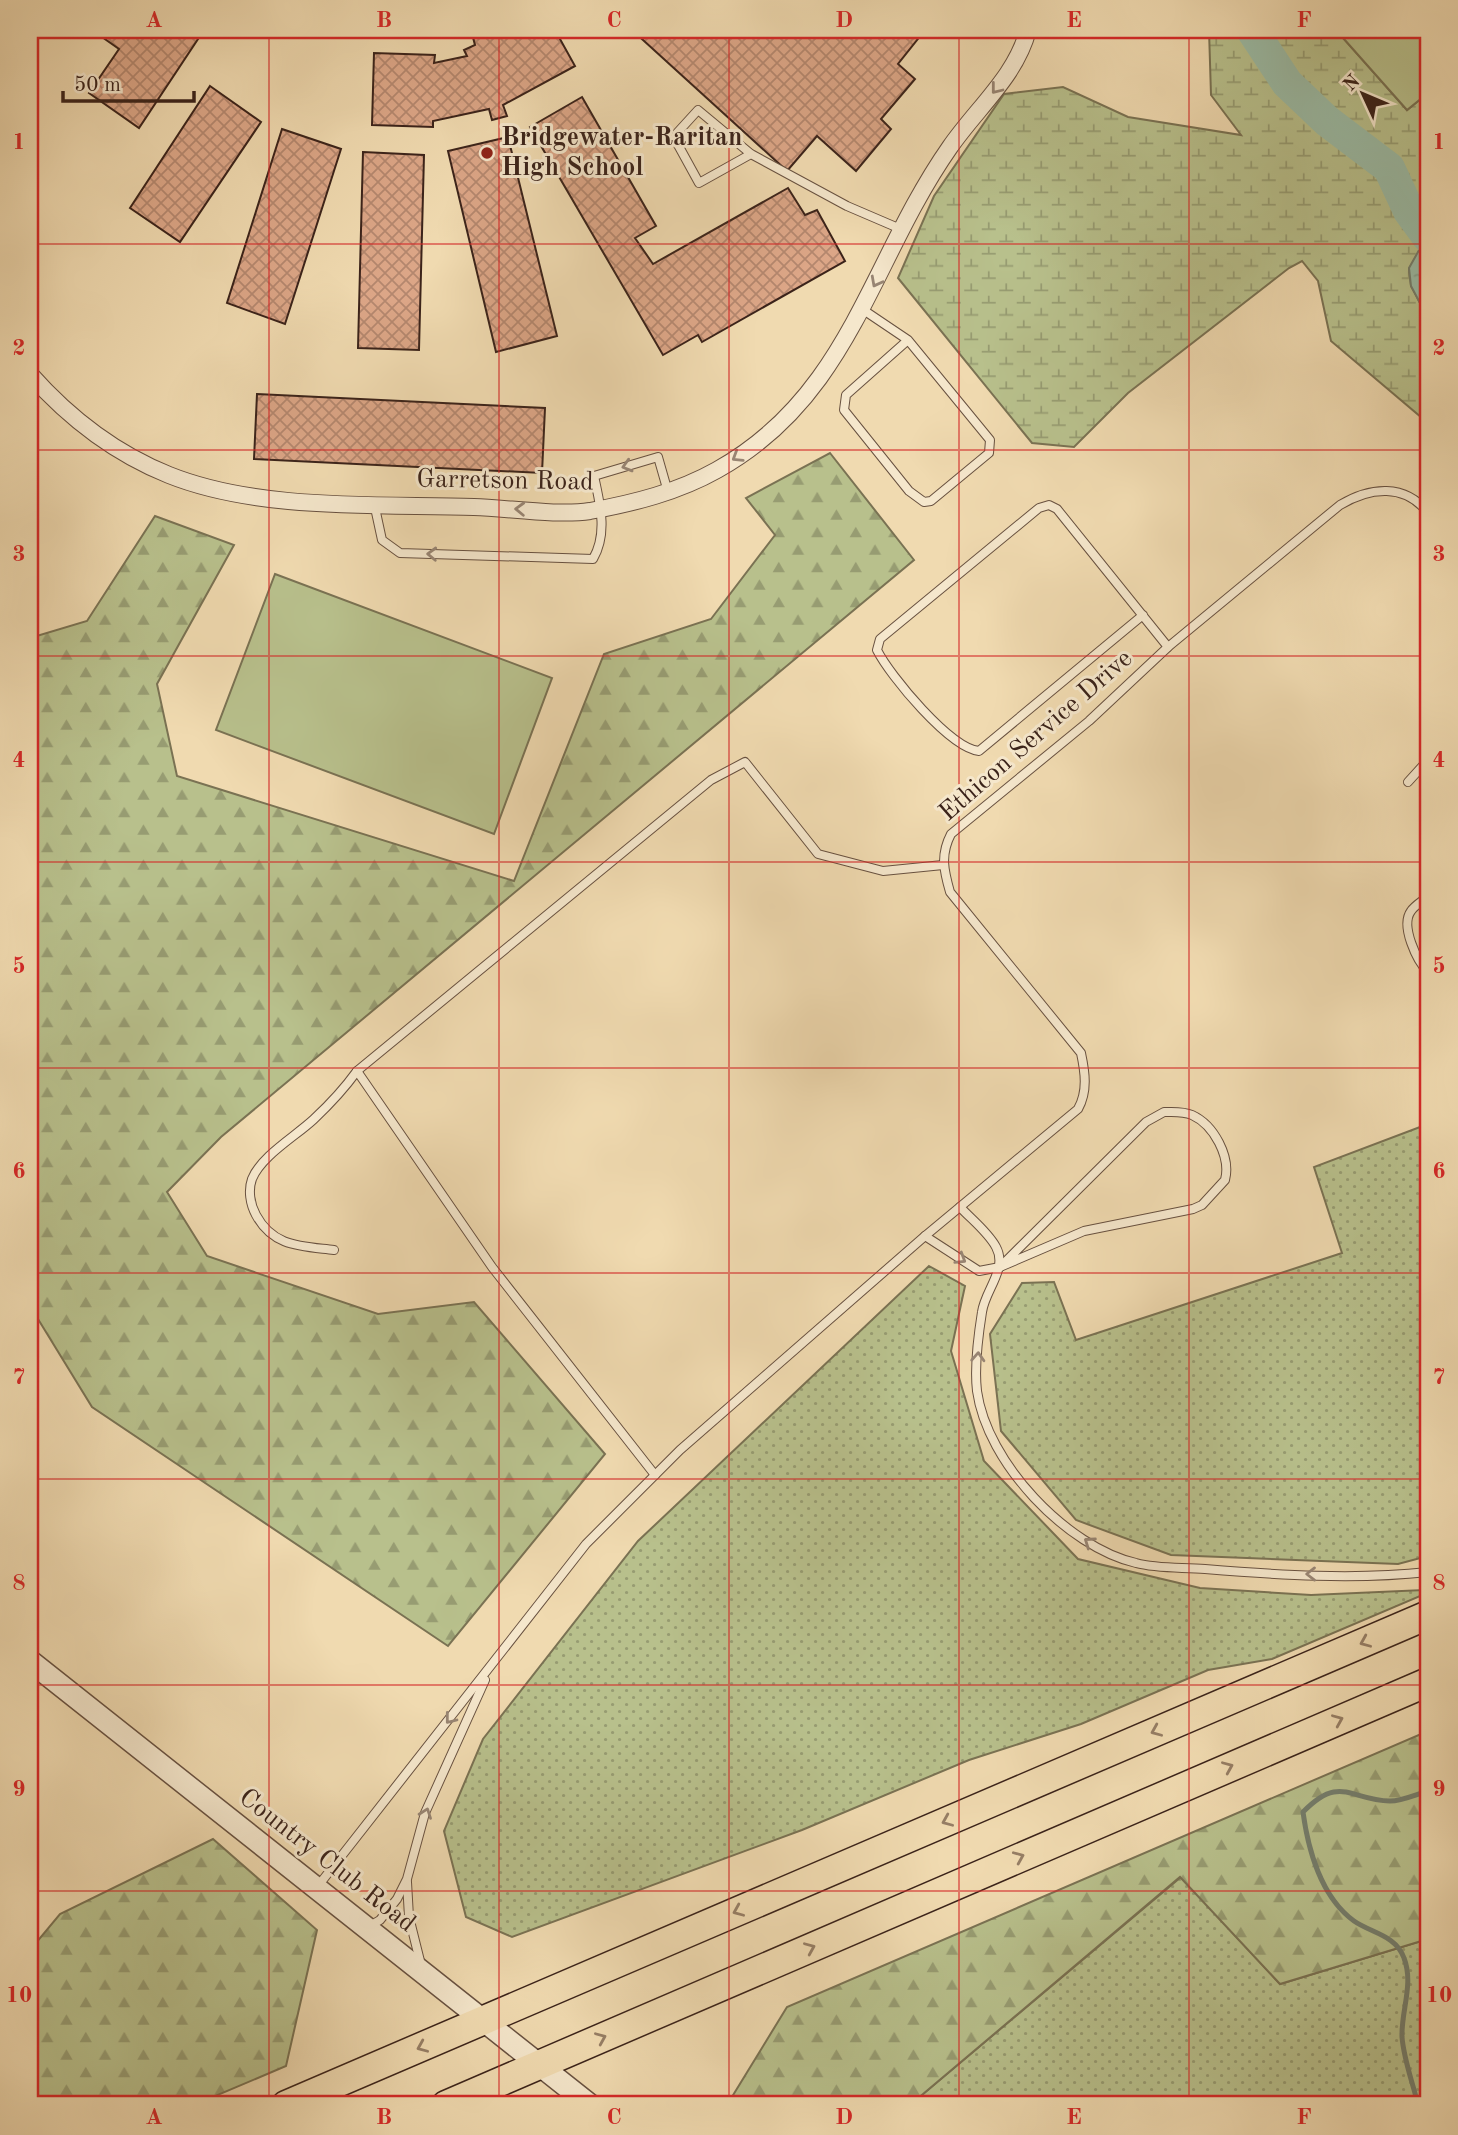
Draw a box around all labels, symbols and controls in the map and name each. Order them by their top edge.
text: A [145,9,163,32]
text: B [376,9,392,32]
text: C [606,9,622,32]
text: D [835,9,853,32]
text: E [1066,9,1082,32]
text: F [1296,9,1312,32]
scale bar [63,60,194,104]
north arrow [1328,60,1398,130]
text: N [1341,72,1365,96]
text: 50 m [74,75,121,96]
one-way arrow [991,81,1004,94]
place label: Bridgewater-Raritan High School [501,125,742,181]
text: 1 [12,131,26,154]
text: 1 [1432,131,1446,154]
marker: Bridgewater-Raritan High School [479,145,495,161]
one-way arrow [871,274,884,287]
text: 2 [12,337,26,360]
text: 2 [1432,337,1446,360]
one-way arrow [732,449,745,462]
one-way arrow [622,457,634,472]
street label: Garretson Road [416,466,594,496]
one-way arrow [515,501,526,516]
text: 3 [12,543,26,566]
text: 3 [1432,543,1446,566]
one-way arrow [426,546,436,562]
street label: Ethicon Service Drive [935,645,1137,827]
text: 4 [12,749,26,772]
text: 4 [1432,749,1446,772]
text: 5 [12,955,26,978]
text: 5 [1432,955,1446,978]
text: 6 [12,1160,26,1183]
text: 6 [1432,1160,1446,1183]
one-way arrow [953,1250,966,1263]
one-way arrow [970,1351,985,1362]
text: 7 [12,1366,26,1389]
text: 7 [1432,1366,1446,1389]
one-way arrow [1084,1538,1097,1550]
one-way arrow [1305,1566,1316,1582]
text: 8 [12,1572,26,1595]
text: 8 [1432,1572,1446,1595]
one-way arrow [1360,1633,1372,1647]
one-way arrow [445,1712,458,1724]
one-way arrow [1331,1714,1344,1728]
one-way arrow [1151,1723,1163,1737]
one-way arrow [1220,1761,1233,1775]
text: 9 [12,1778,26,1801]
text: 9 [1432,1778,1446,1801]
street label: Country Club Road [234,1784,420,1938]
one-way arrow [418,1808,432,1820]
one-way arrow [942,1813,955,1827]
one-way arrow [1011,1851,1024,1865]
one-way arrow [733,1903,746,1917]
one-way arrow [803,1942,815,1956]
text: 10 [6,1984,32,2007]
text: 10 [1426,1984,1452,2007]
one-way arrow [594,2032,606,2046]
one-way arrow [416,2039,429,2053]
text: A [145,2106,163,2129]
text: B [376,2106,392,2129]
text: C [606,2106,622,2129]
text: D [835,2106,853,2129]
text: E [1066,2106,1082,2129]
text: F [1296,2106,1312,2129]

